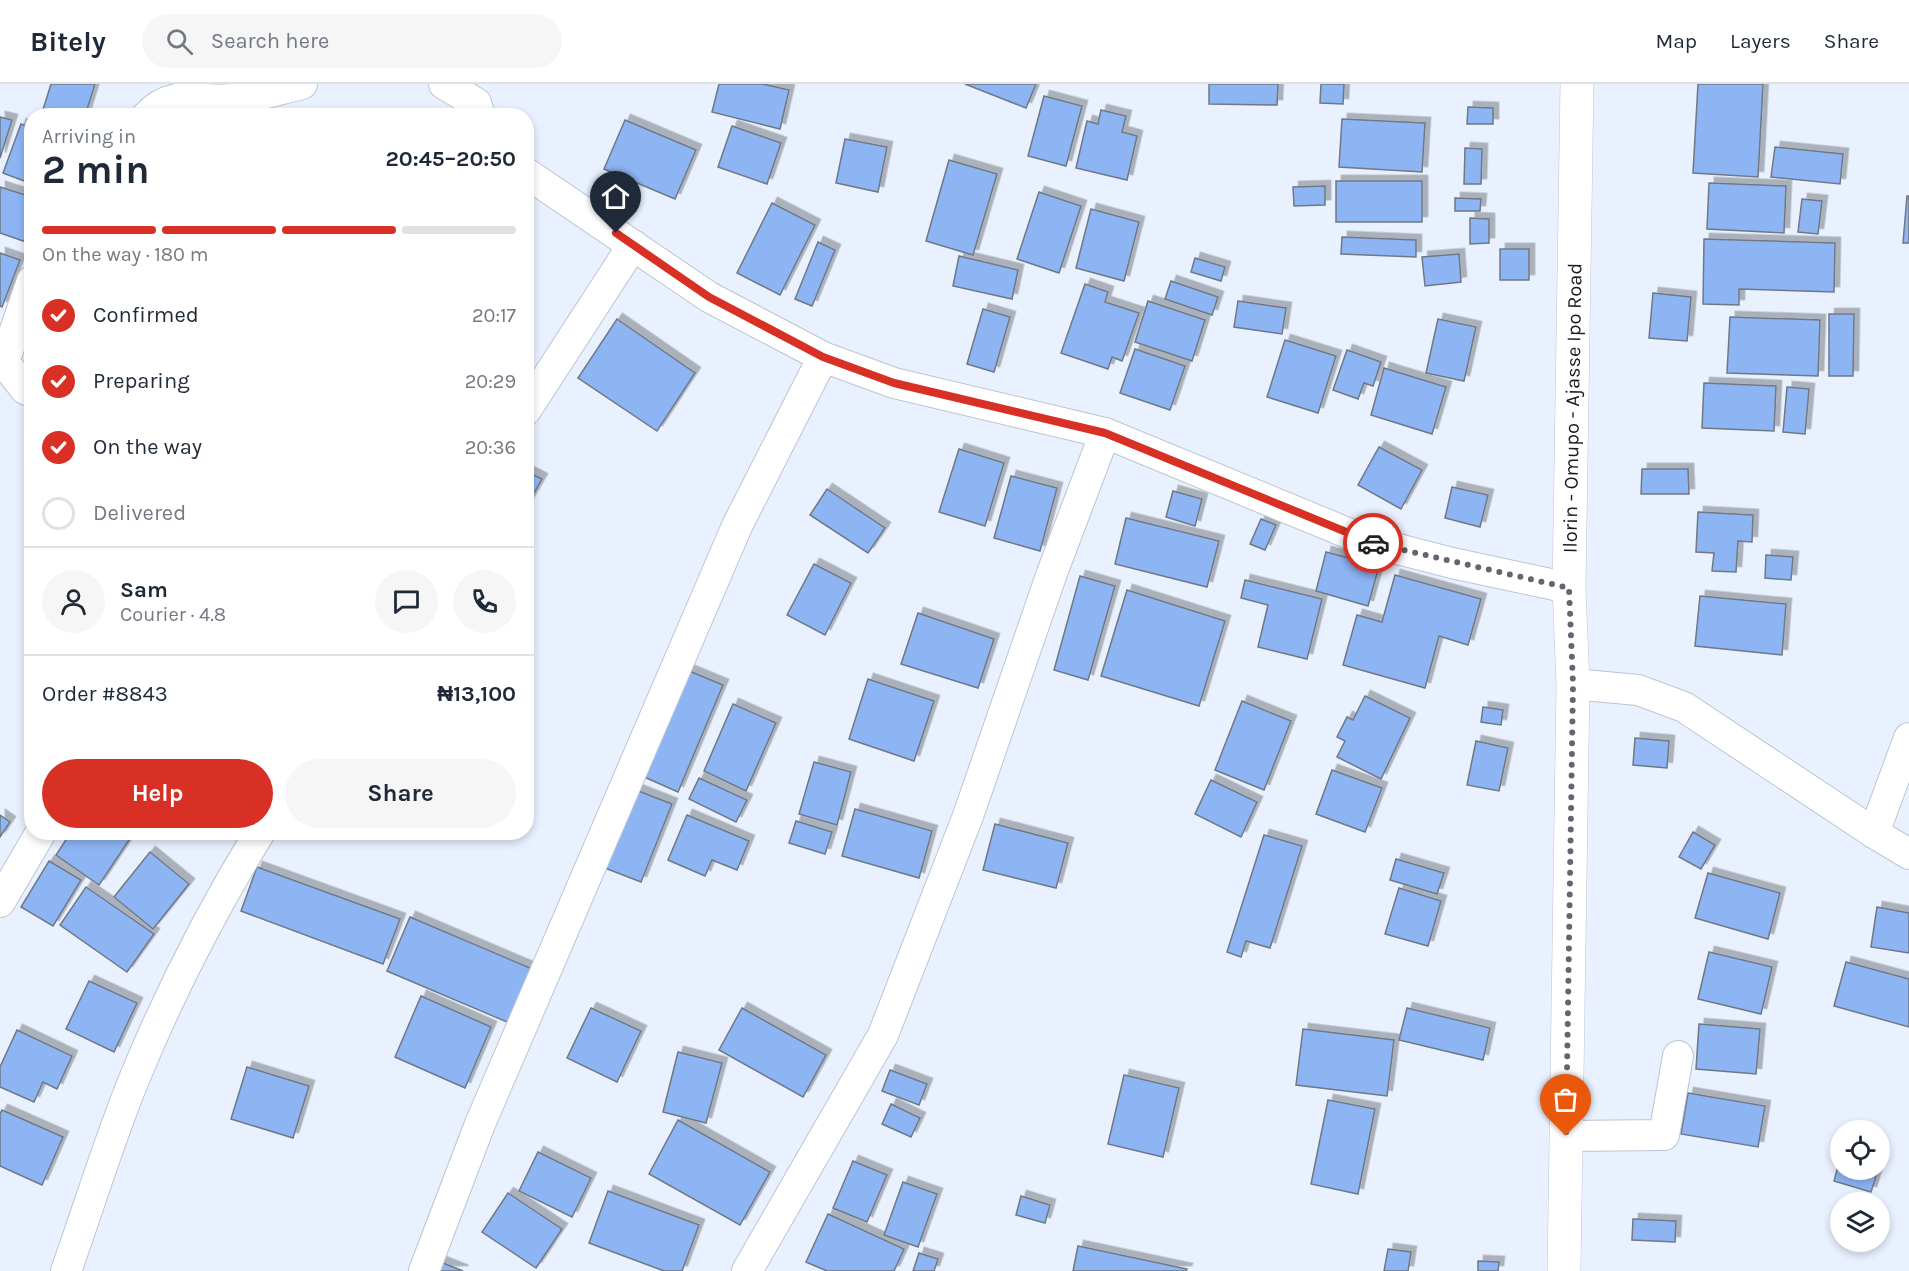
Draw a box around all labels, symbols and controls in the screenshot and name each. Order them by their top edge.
search box [142,14,562,68]
text: Bitely [30,25,106,58]
icon: search [163,25,196,58]
text: Search here [211,28,329,54]
text: Map [1655,29,1697,53]
text: Layers [1730,29,1791,53]
text: Share [1824,29,1879,53]
text: Arriving in [42,125,136,148]
text: 20:45–20:50 [386,146,516,172]
text: 2 min [42,147,150,193]
pin [590,171,641,233]
icon: home [599,180,632,213]
text: On the way · 180 m [42,243,208,266]
street label: Ilorin - Omupo - Ajasse Ipo Road [1558,263,1587,553]
icon: check [42,299,75,332]
text: Confirmed [93,302,199,328]
text: 20:17 [472,304,516,327]
icon: check [42,365,75,398]
text: Preparing [93,368,190,394]
text: 20:29 [465,370,516,393]
icon: check [42,431,75,464]
text: On the way [93,434,202,460]
text: 20:36 [465,436,516,459]
text: Delivered [93,500,186,526]
courier [1343,513,1403,573]
icon: car [1357,527,1390,560]
button: person [42,570,105,633]
button: chat [375,570,438,633]
button: phone [453,570,516,633]
text: Sam [120,577,168,603]
text: Courier · 4.8 [120,603,226,626]
text: Order #8843 [42,681,168,707]
text: ₦13,100 [437,681,516,707]
button: Help [42,759,273,828]
button: Share [285,759,516,828]
pin [1540,1074,1591,1136]
icon: bag [1549,1083,1582,1116]
map controls [1830,1120,1890,1252]
button: locate [1830,1120,1890,1180]
button: layers [1830,1192,1890,1252]

